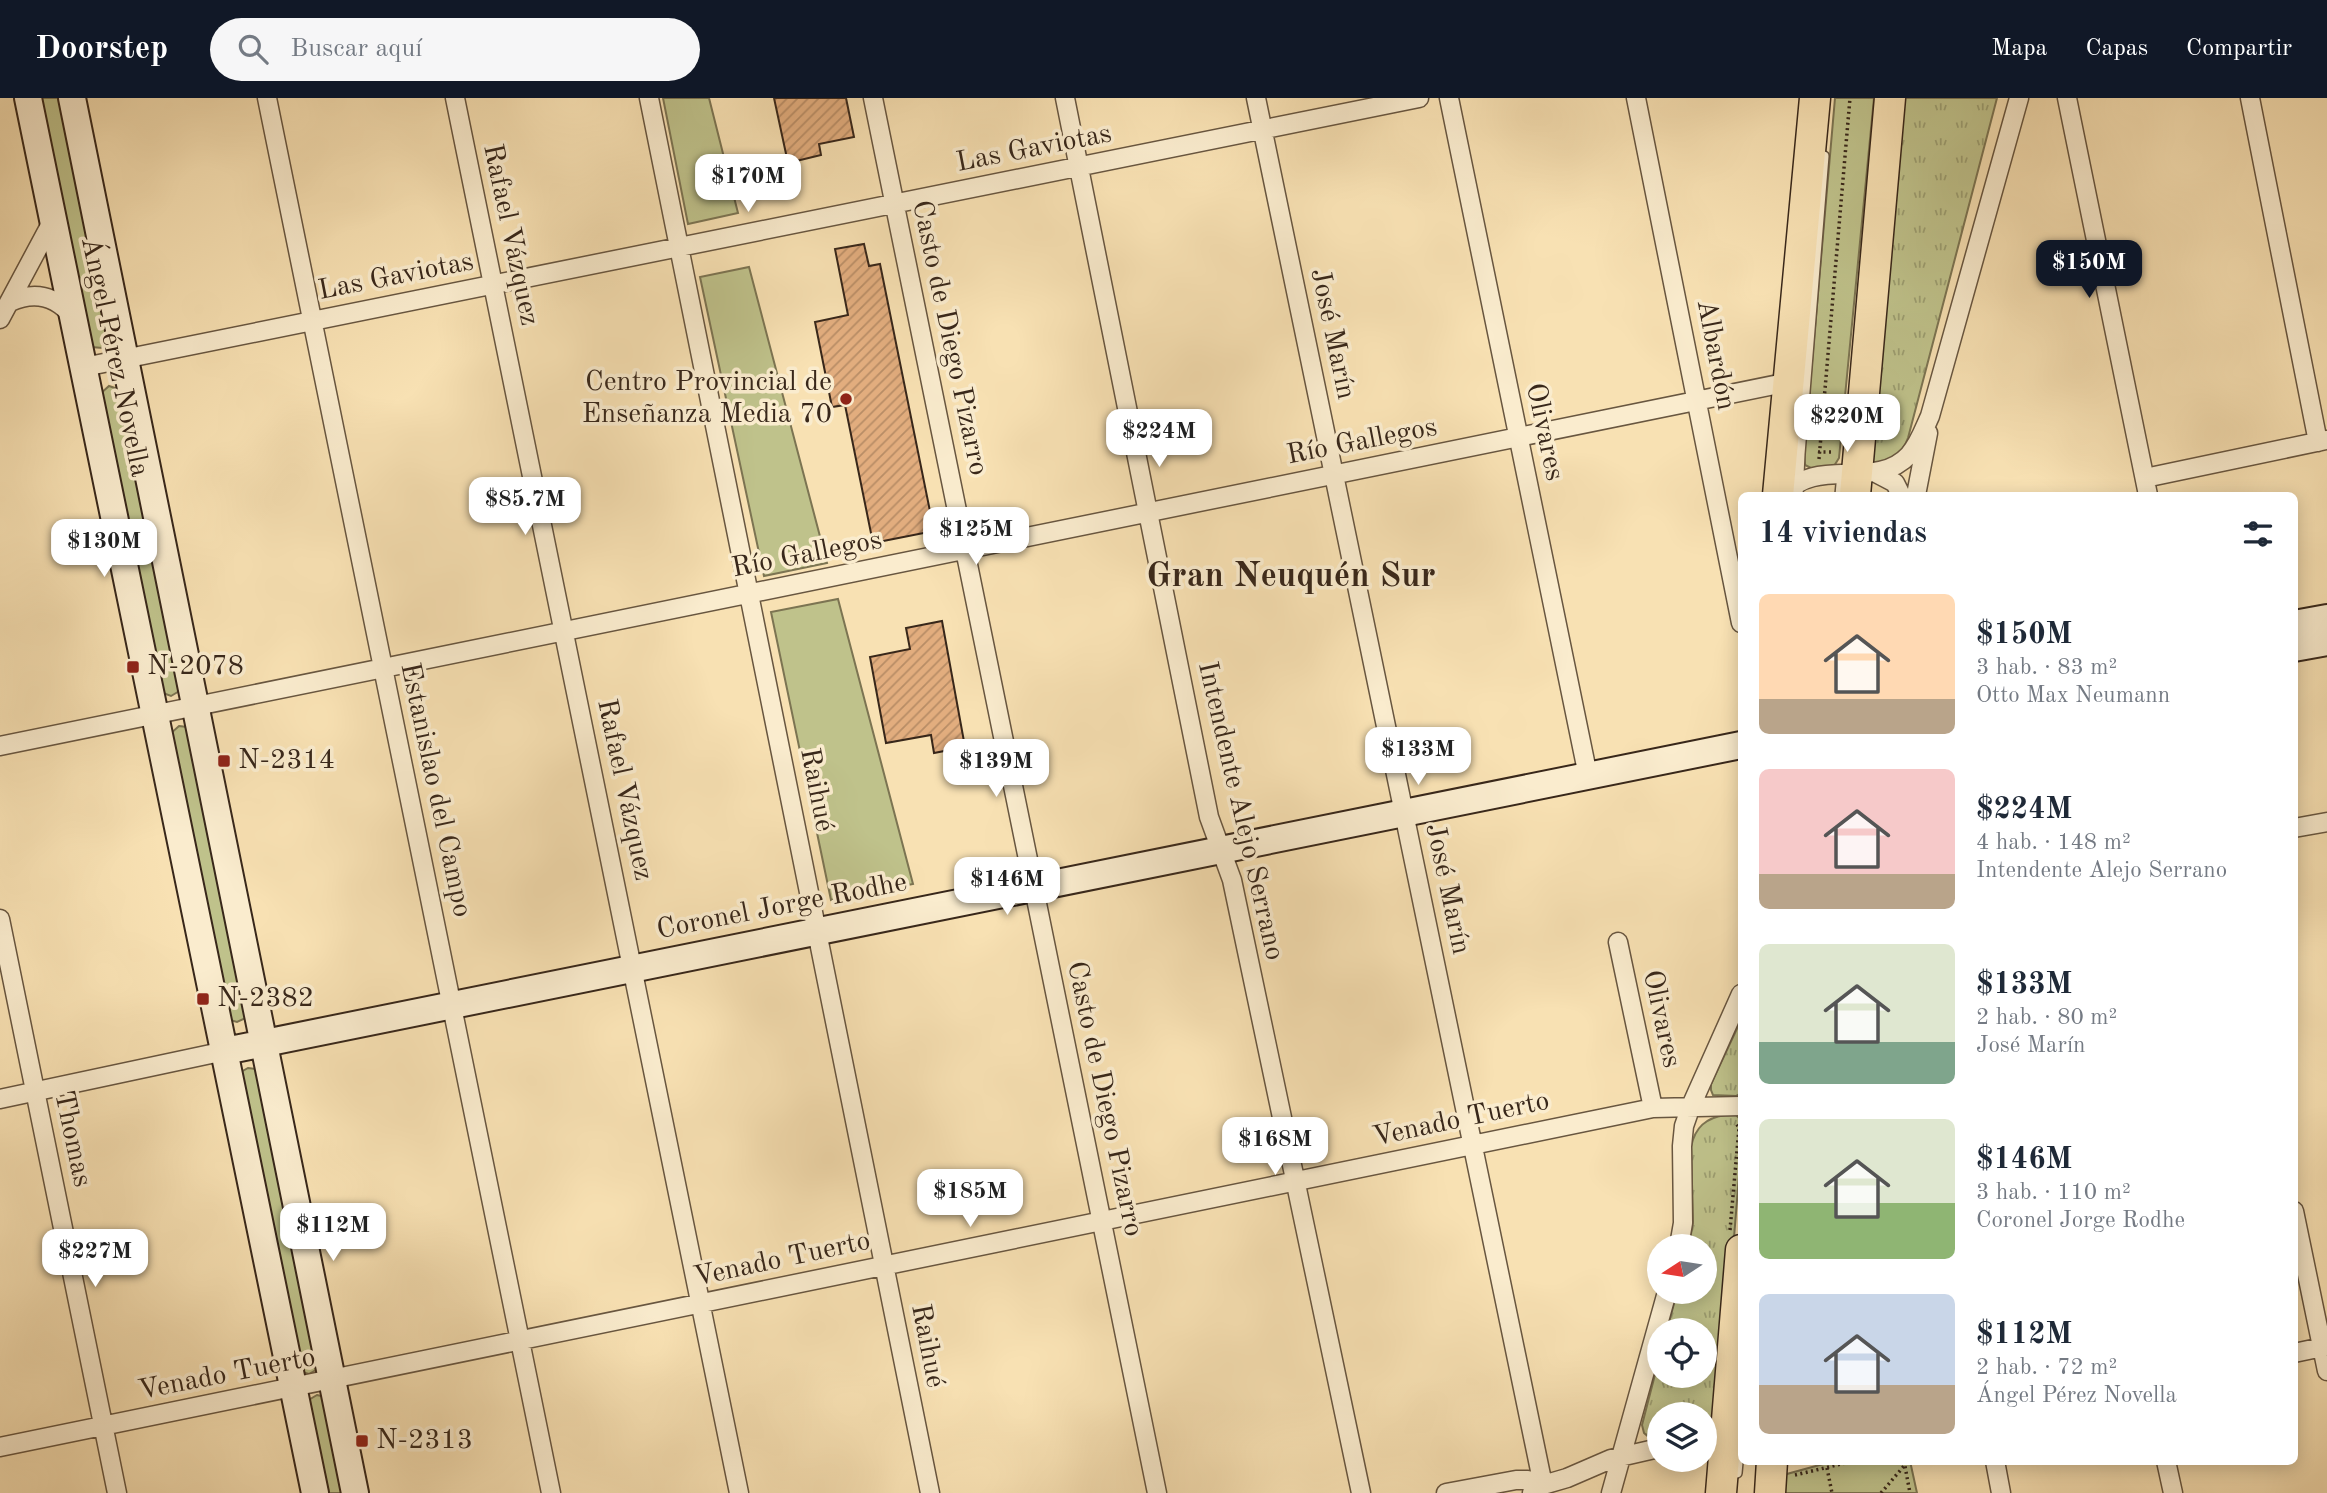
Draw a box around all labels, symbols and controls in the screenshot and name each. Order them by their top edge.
search box [210,18,700,81]
icon: search [234,30,272,68]
text: Doorstep [35,33,168,66]
text: Buscar aquí [290,36,422,62]
text: Mapa [1991,37,2047,61]
text: Capas [2085,37,2148,61]
text: Compartir [2186,37,2292,61]
street label: Las Gaviotas [954,120,1114,178]
street label: Rafael Vázquez [477,142,543,328]
pin: $170M [699,155,797,214]
text: $170M [711,165,785,188]
street label: Casto de Diego Pizarro [906,198,992,478]
street label: Ángel Pérez Novella [75,233,158,480]
pin: $150M [2040,240,2138,300]
street label: Las Gaviotas [316,248,476,306]
text: $150M [2052,251,2126,274]
street label: José Marín [1304,266,1360,402]
street label: Albardón [1691,297,1739,413]
place label: Centro Provincial de Enseñanza Media 70 [582,369,832,429]
street label: Olivares [1520,381,1568,483]
marker: Centro Provincial de Enseñanza Media 70 [838,391,854,407]
pin: $220M [1798,394,1896,454]
text: $220M [1810,405,1884,428]
pin: $224M [1110,410,1208,469]
street label: Río Gallegos [1284,414,1440,470]
text: $224M [1122,420,1196,443]
pin: $85.7M [468,478,582,537]
text: $85.7M [485,488,565,511]
pin: $125M [927,508,1025,567]
icon: filters [2239,515,2277,553]
text: $125M [939,518,1013,541]
pin: $130M [55,519,153,579]
text: 14 viviendas [1759,519,1927,549]
street label: Río Gallegos [729,527,885,583]
text: $130M [67,530,141,553]
district label: Gran Neuquén Sur [1146,559,1436,594]
text: $150M [1976,620,2072,650]
icon: home [1815,622,1899,706]
place label: N-2078 [147,653,244,681]
text: 3 hab. · 83 m² [1976,656,2117,679]
marker: N-2078 [125,659,141,675]
street label: Intendente Alejo Serrano [1192,659,1288,963]
street label: Estanislao del Campo [394,660,476,920]
text: Otto Max Neumann [1976,684,2170,707]
street label: Rafael Vázquez [591,697,657,883]
pin: $133M [1369,728,1467,787]
text: $133M [1381,738,1455,761]
pin: $139M [947,740,1045,799]
street label: Raihué [794,746,838,834]
place label: N-2314 [238,747,335,775]
text: $139M [959,750,1033,773]
marker: N-2314 [216,753,232,769]
text: $224M [1976,795,2072,825]
icon: home [1815,797,1899,881]
street label: José Marín [1419,821,1475,957]
text: 4 hab. · 148 m² [1976,831,2131,854]
pin: $146M [958,858,1056,917]
text: Intendente Alejo Serrano [1976,859,2227,882]
text: $146M [970,868,1044,891]
street label: Coronel Jorge Rodhe [654,869,910,945]
street label: Casto de Diego Pizarro [1061,959,1147,1239]
street label: Olivares [1637,968,1685,1070]
text: $133M [1976,970,2072,1000]
icon: home [1815,972,1899,1056]
place label: N-2382 [217,985,314,1013]
marker: N-2382 [195,991,211,1007]
text: 2 hab. · 80 m² [1976,1006,2117,1029]
text: José Marín [1976,1034,2086,1057]
street label: Thomas [48,1088,96,1190]
street label: Venado Tuerto [1370,1088,1552,1152]
pin: $168M [1226,1118,1324,1177]
text: $168M [1238,1128,1312,1151]
text: $146M [1976,1145,2072,1175]
icon: home [1815,1147,1899,1231]
pin: $185M [921,1170,1019,1229]
text: $185M [933,1180,1007,1203]
text: 3 hab. · 110 m² [1976,1181,2131,1204]
pin: $112M [284,1204,382,1263]
text: Coronel Jorge Rodhe [1976,1209,2185,1232]
text: $112M [296,1214,370,1237]
street label: Venado Tuerto [691,1228,873,1292]
pin: $227M [46,1230,144,1289]
north arrow [1647,1234,1717,1304]
map controls [1647,1234,1717,1472]
text: $227M [58,1240,132,1263]
street label: Raihué [905,1302,949,1390]
button: locate [1647,1318,1717,1388]
text: $112M [1976,1320,2072,1350]
icon: home [1815,1322,1899,1406]
street label: Venado Tuerto [136,1344,318,1406]
text: 2 hab. · 72 m² [1976,1356,2117,1379]
text: Ángel Pérez Novella [1976,1384,2177,1407]
button: layers [1647,1402,1717,1472]
place label: N-2313 [376,1427,473,1455]
marker: N-2313 [354,1433,370,1449]

